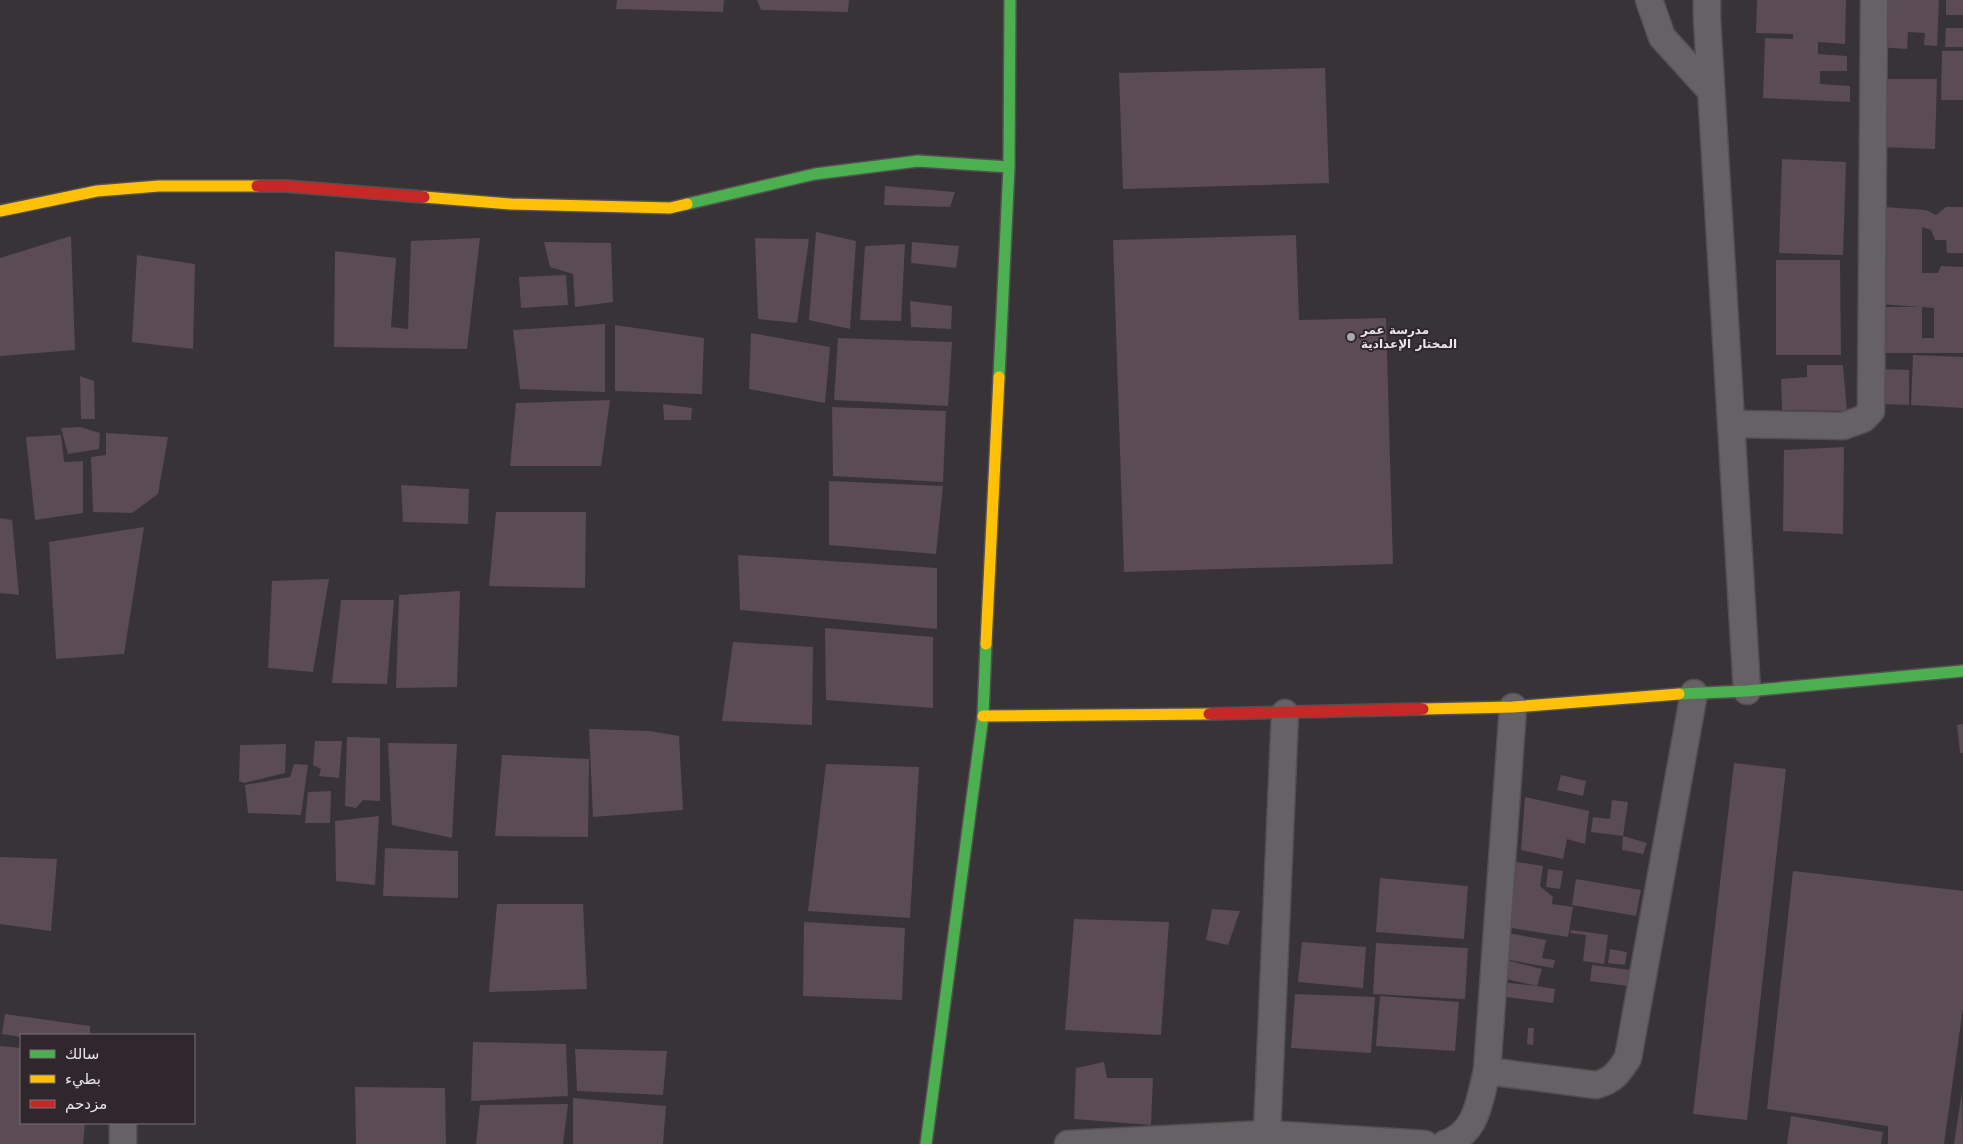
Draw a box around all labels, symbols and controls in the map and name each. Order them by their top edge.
place label: مدرسة عمر المختار الإعدادية [1360,323,1457,351]
marker: مدرسة عمر المختار الإعدادية [1345,331,1357,343]
legend [20,1034,195,1124]
text: سالك [65,1045,99,1063]
text: بطيء [65,1070,101,1089]
text: مزدحم [65,1095,107,1113]

